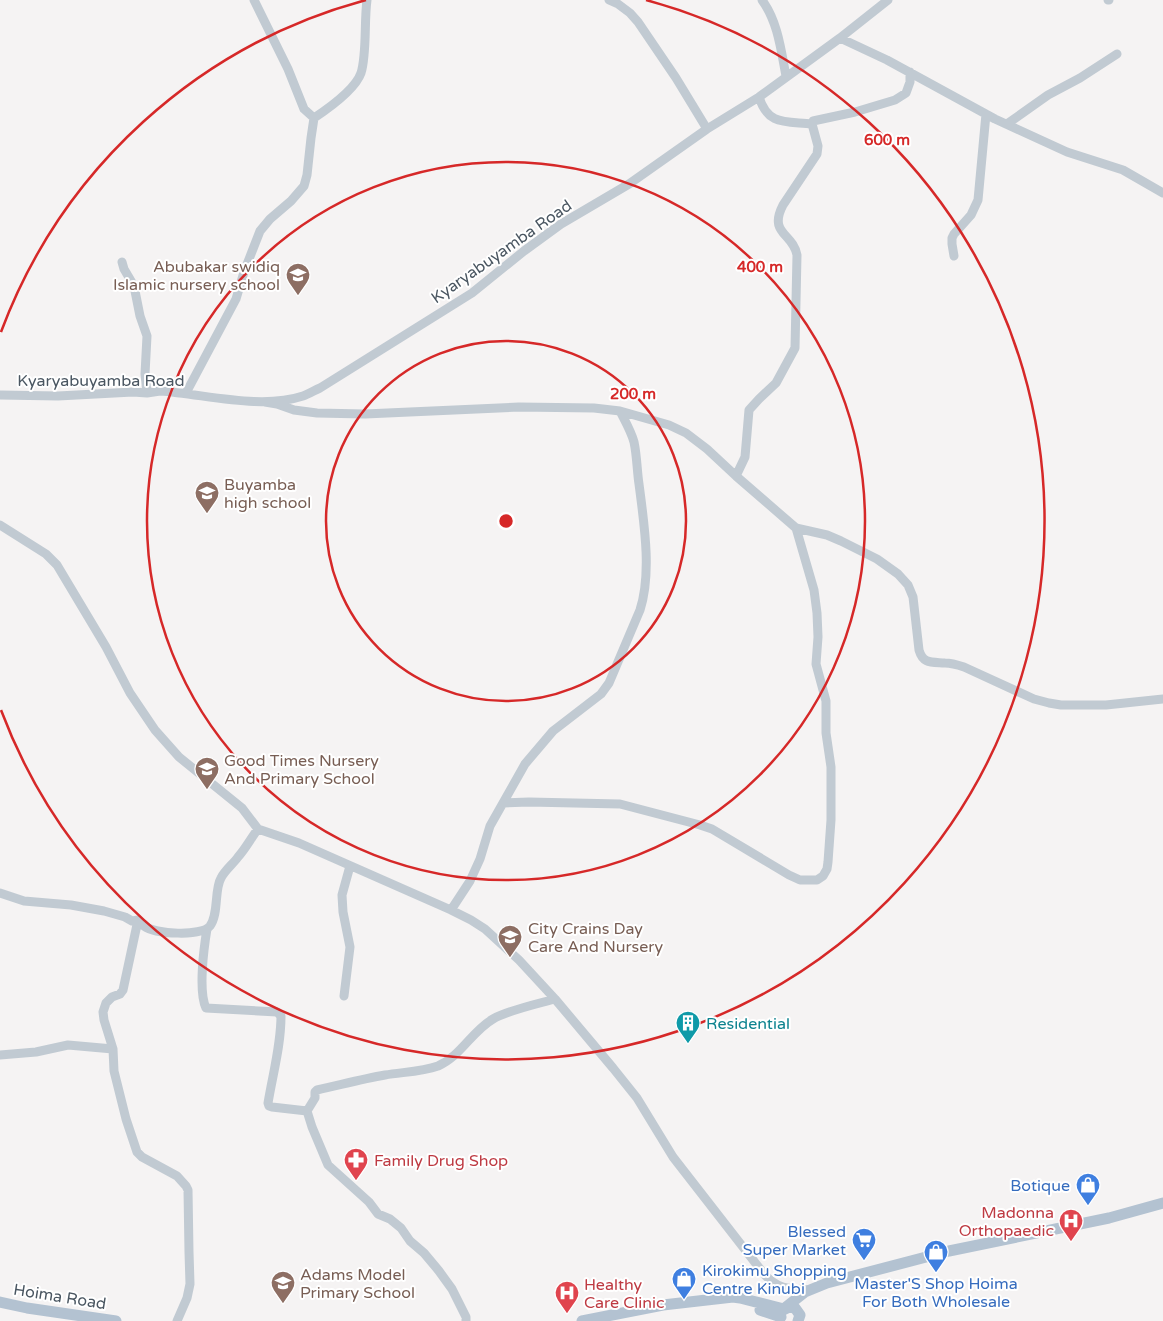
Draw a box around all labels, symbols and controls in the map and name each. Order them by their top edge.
text: 600 m [864,131,910,149]
street label: Kyaryabuyamba Road [427,196,576,308]
place label: Abubakar swidiq Islamic nursery school [113,257,280,295]
text: 400 m [737,258,783,276]
school or university icon: Abubakar swidiq Islamic nursery school [285,262,311,296]
street label: Kyaryabuyamba Road [17,371,185,391]
text: 200 m [610,385,656,403]
place label: Buyamba high school [224,475,311,513]
school or university icon: Buyamba high school [194,480,220,514]
centre of rings [497,512,515,530]
place label: Good Times Nursery And Primary School [224,751,379,789]
school or university icon: Good Times Nursery And Primary School [194,756,220,790]
place label: City Crains Day Care And Nursery [528,919,663,957]
school or university icon: City Crains Day Care And Nursery [497,924,523,958]
building icon: Residential [675,1010,701,1044]
place label: Residential [706,1014,790,1034]
pharmacy icon: Family Drug Shop [343,1147,369,1181]
place label: Family Drug Shop [374,1151,508,1171]
shop icon: Botique [1075,1172,1101,1206]
place label: Botique [1010,1176,1070,1196]
place label: Madonna Orthopaedic [959,1203,1054,1241]
hospital icon: Madonna Orthopaedic [1058,1208,1084,1242]
place label: Blessed Super Market [743,1222,846,1260]
supermarket icon: Blessed Super Market [851,1227,877,1261]
shop icon: Master'S Shop Hoima For Both Wholesale [923,1239,949,1273]
place label: Kirokimu Shopping Centre Kinubi [702,1261,847,1299]
place label: Adams Model Primary School [300,1265,415,1303]
shop icon: Kirokimu Shopping Centre Kinubi [671,1266,697,1300]
school or university icon: Adams Model Primary School [270,1270,296,1304]
place label: Master'S Shop Hoima For Both Wholesale [854,1274,1018,1312]
place label: Healthy Care Clinic [584,1275,665,1313]
street label: Hoima Road [12,1280,108,1314]
hospital icon: Healthy Care Clinic [554,1280,580,1314]

